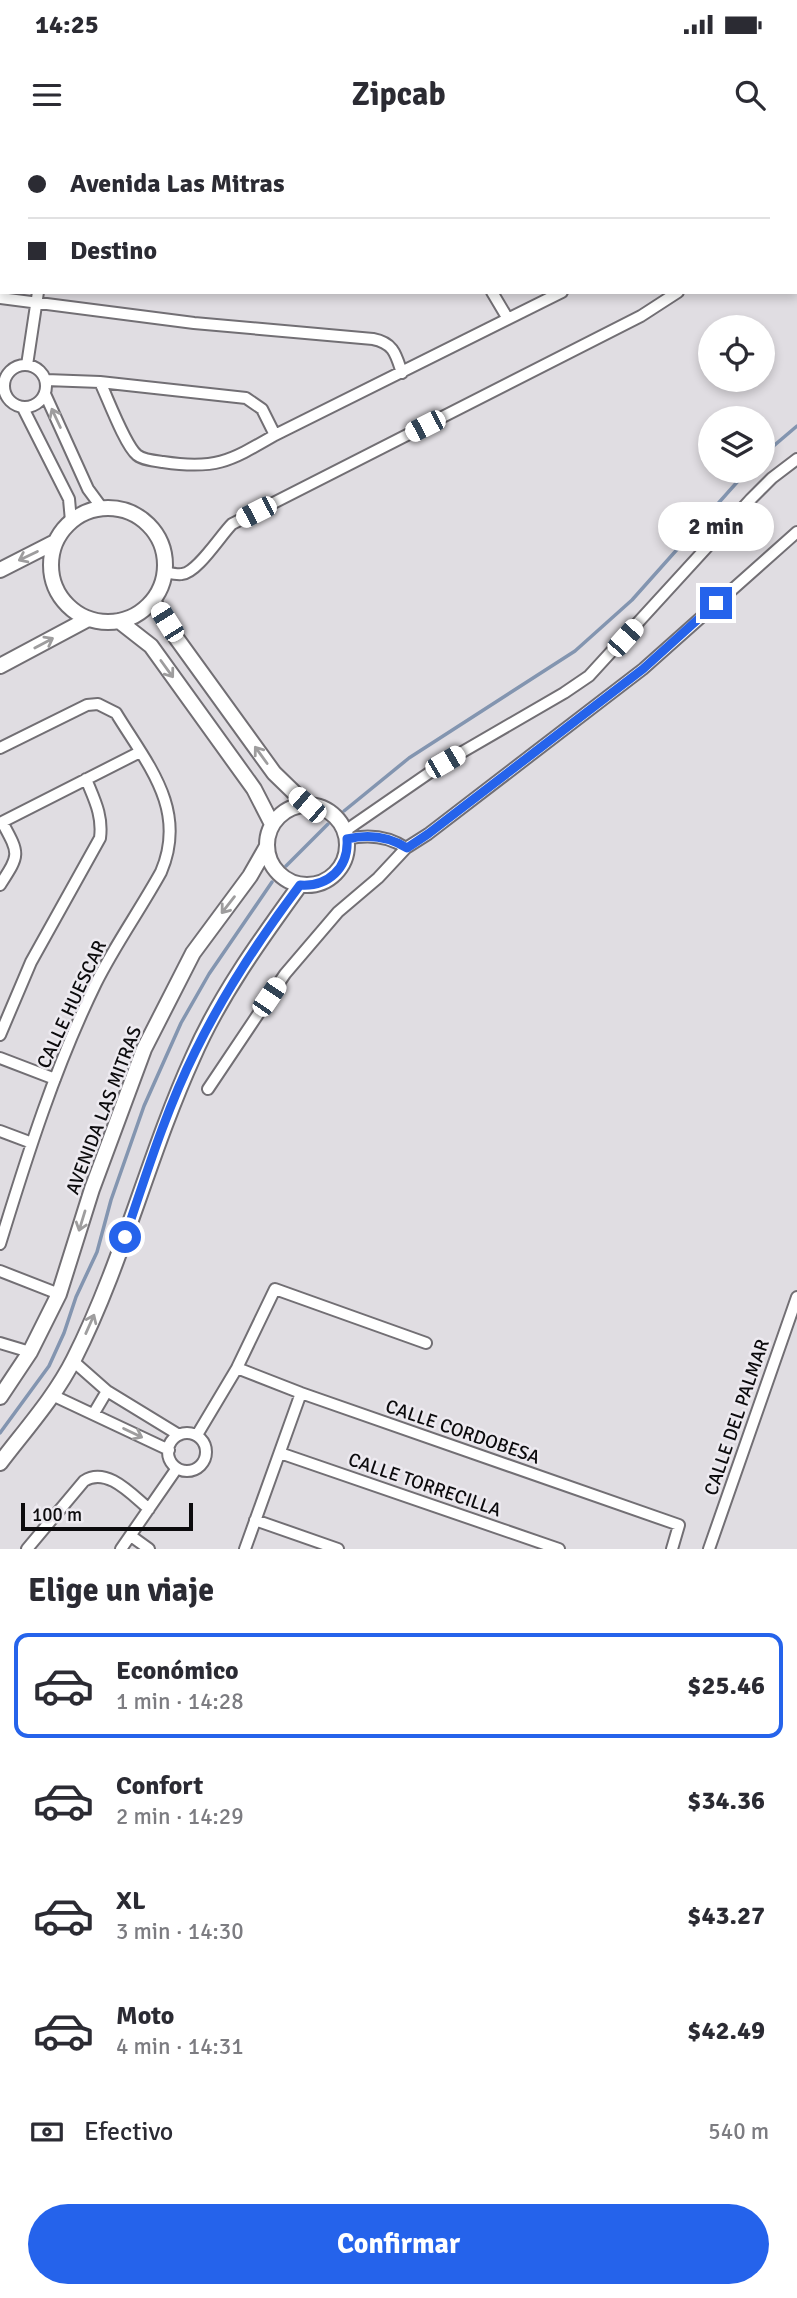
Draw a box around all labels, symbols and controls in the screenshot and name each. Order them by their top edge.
text: 14:25 [35,9,99,41]
text: Zipcab [351,75,446,114]
icon: menu [28,76,66,114]
icon: search [731,76,769,114]
text: Avenida Las Mitras [70,168,284,200]
text: Destino [70,235,157,267]
map controls [698,315,775,483]
button: locate [698,315,775,392]
button: layers [698,406,775,483]
car [402,407,449,445]
one-way arrow [49,408,63,429]
car [233,493,280,531]
callout: 2 min [658,502,774,550]
text: 2 min [688,512,744,541]
one-way arrow [18,550,39,563]
route end [700,587,732,619]
car [147,599,188,645]
car [604,615,647,661]
one-way arrow [33,635,54,649]
one-way arrow [160,659,175,678]
car [422,742,469,782]
one-way arrow [254,746,268,765]
car [285,783,330,827]
one-way arrow [220,895,235,913]
street label: CALLE HUESCAR [32,936,112,1072]
car [249,974,290,1020]
street label: AVENIDA LAS MITRAS [61,1023,147,1198]
one-way arrow [75,1209,87,1231]
route start [109,1221,141,1253]
one-way arrow [84,1314,97,1336]
street label: CALLE DEL PALMAR [699,1336,775,1499]
street label: CALLE CORDOBESA [382,1394,544,1470]
one-way arrow [122,1426,143,1440]
street label: CALLE TORRECILLA [345,1447,505,1523]
scale bar [21,1500,192,1532]
text: 100 m [32,1503,82,1527]
text: Elige un viaje [28,1571,214,1610]
icon: car [32,1654,95,1717]
text: Económico [116,1655,239,1687]
text: $25.46 [687,1670,765,1702]
text: 1 min · 14:28 [116,1687,244,1716]
icon: car [32,1769,95,1832]
text: Confort [116,1770,203,1802]
text: $34.36 [687,1785,765,1817]
text: 2 min · 14:29 [116,1802,244,1831]
icon: car [32,1884,95,1947]
text: XL [116,1885,146,1917]
text: $43.27 [687,1900,765,1932]
text: 3 min · 14:30 [116,1917,244,1946]
icon: car [32,1999,95,2062]
text: Moto [116,2000,174,2032]
text: $42.49 [687,2015,765,2047]
text: 4 min · 14:31 [116,2032,244,2061]
icon: cash [28,2113,66,2151]
text: Efectivo [84,2116,173,2148]
text: 540 m [708,2117,769,2146]
button: Confirmar [28,2204,769,2284]

